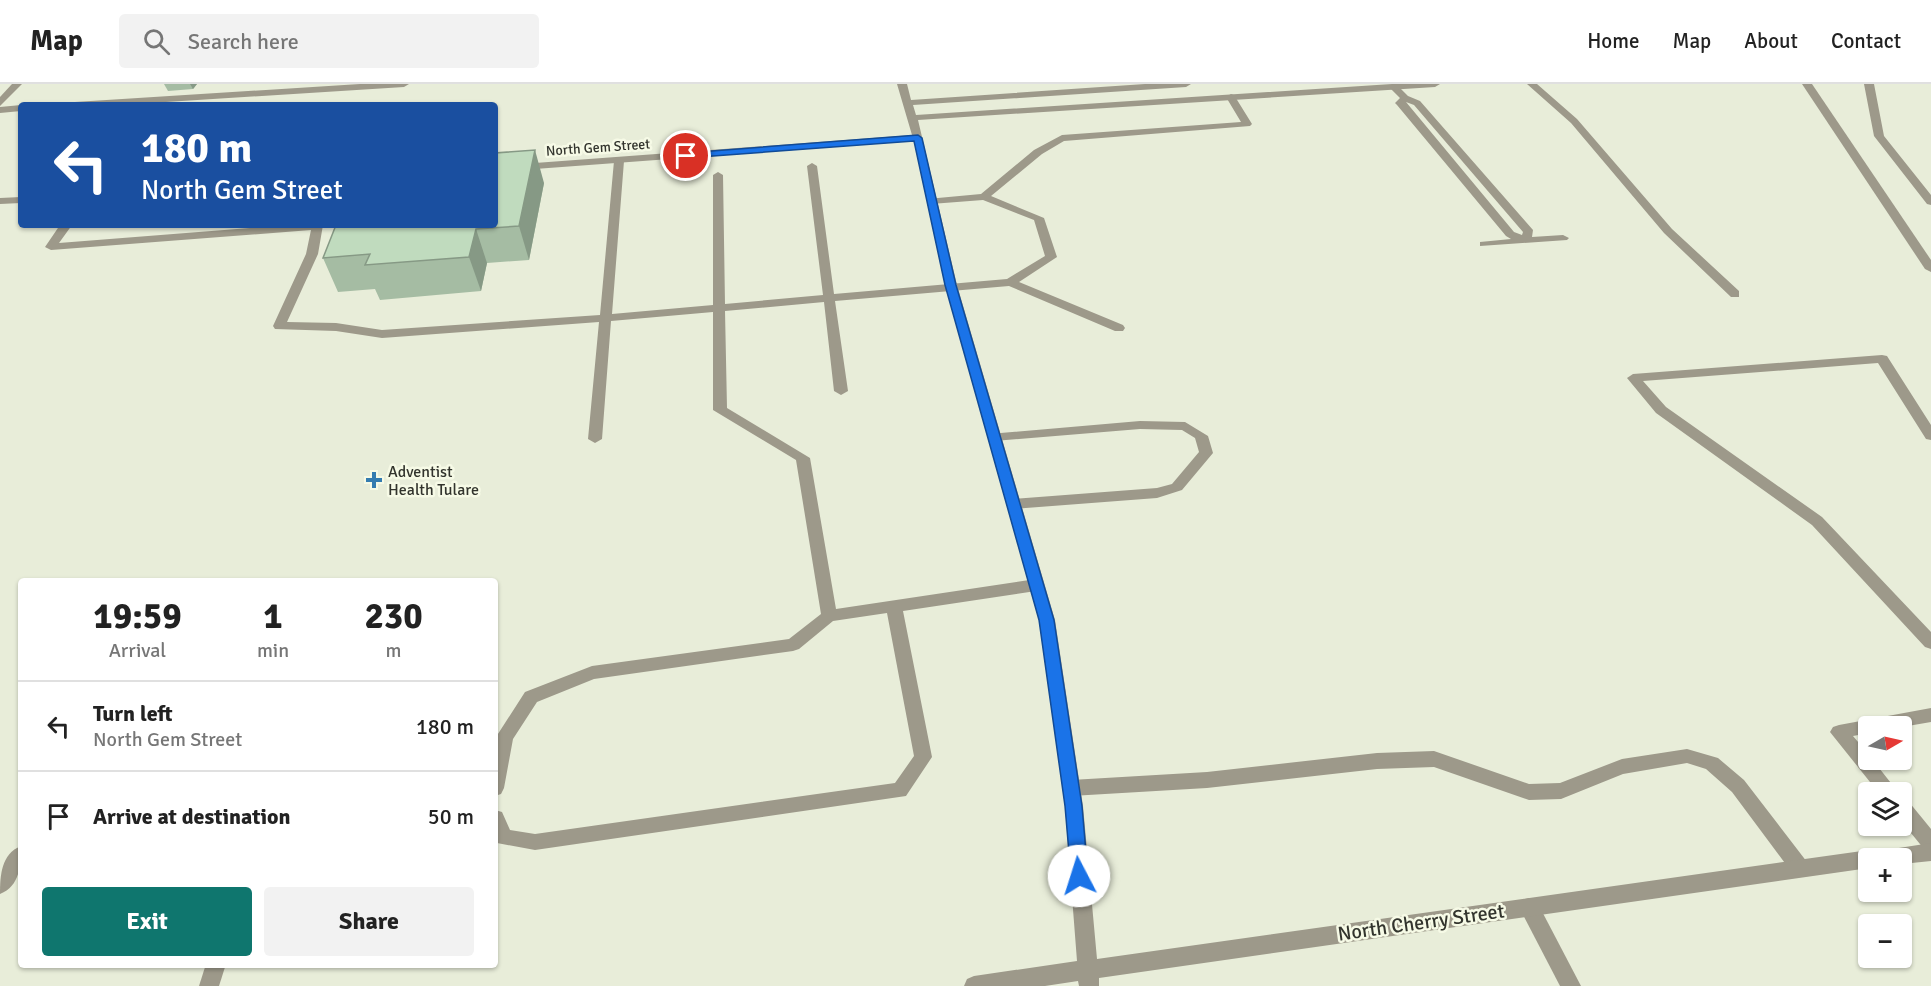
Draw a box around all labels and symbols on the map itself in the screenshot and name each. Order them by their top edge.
pin [660,130,711,181]
street label: North Gem Street [545,135,651,160]
place label: Adventist Health Tulare [388,462,479,500]
marker: Adventist Health Tulare [365,471,383,489]
north arrow [1858,716,1912,770]
position arrow [1047,844,1111,908]
street label: North Cherry Street [1336,898,1506,947]

